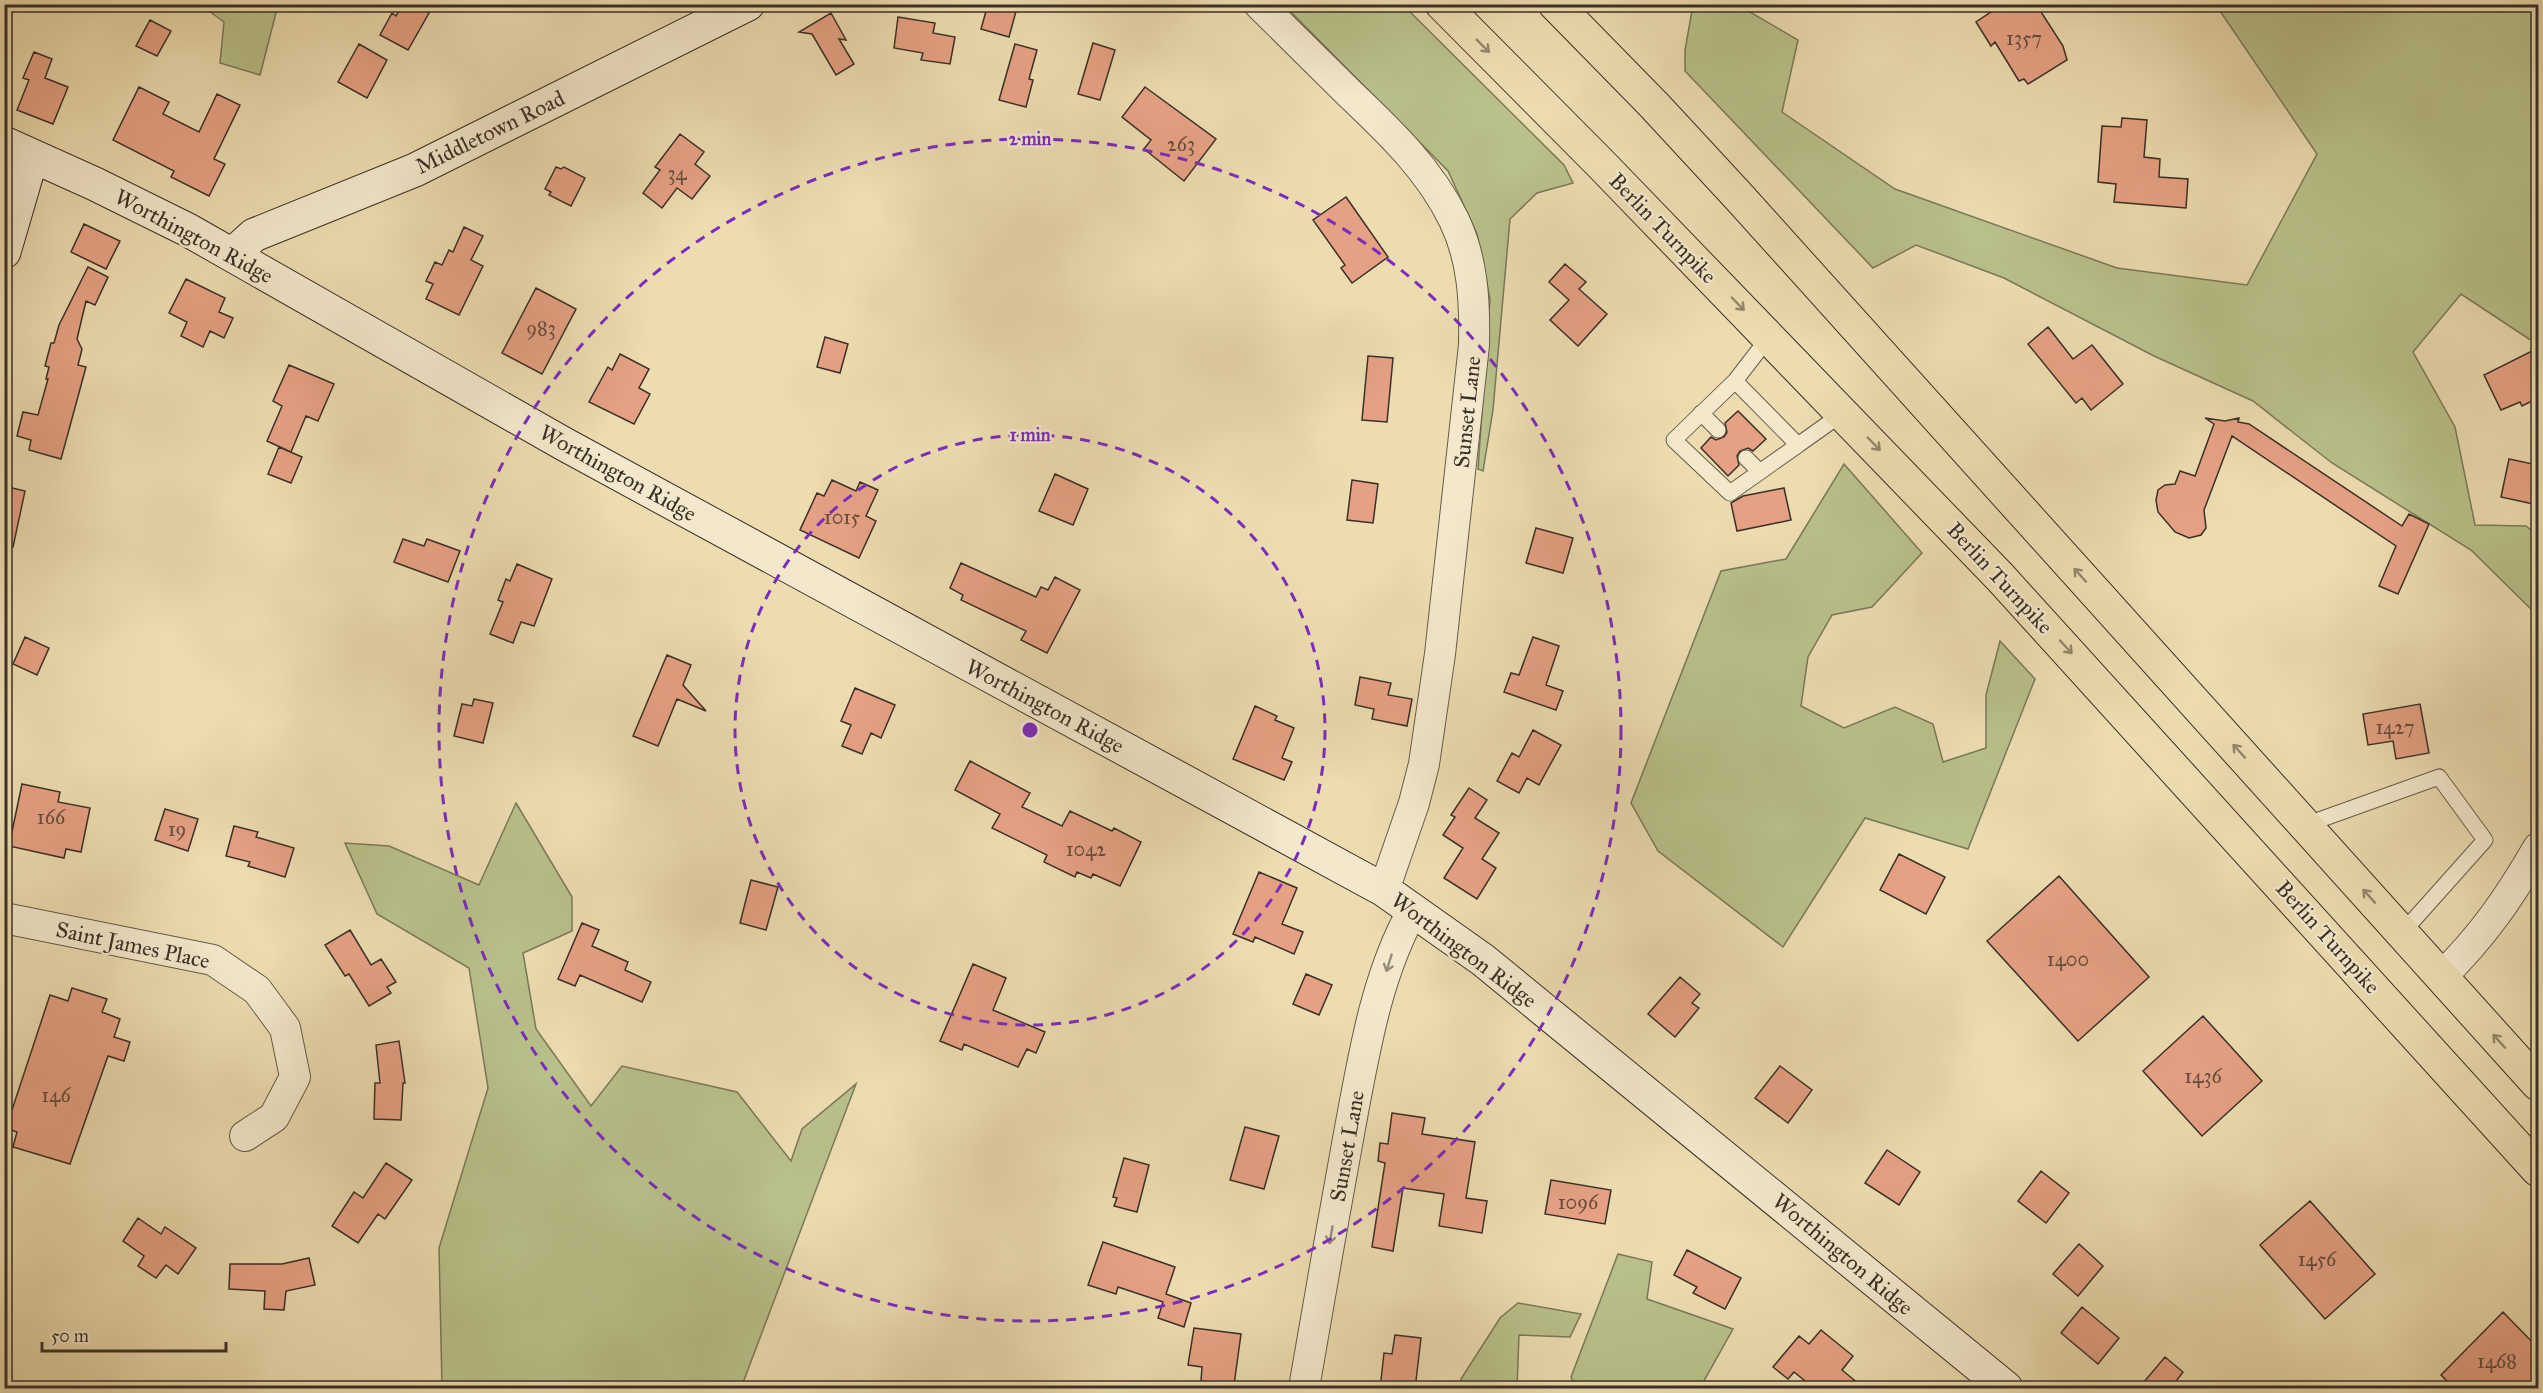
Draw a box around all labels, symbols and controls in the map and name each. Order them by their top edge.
house number: 1357 [2006,26,2042,50]
one-way arrow [1476,38,1491,53]
street label: Middletown Road [411,84,569,180]
text: 2 min [1009,128,1052,150]
house number: 263 [1167,132,1195,156]
house number: 34 [667,161,687,185]
street label: Berlin Turnpike [1604,167,1722,289]
street label: Worthington Ridge [110,183,278,289]
one-way arrow [1731,297,1745,312]
house number: 983 [526,316,556,340]
street label: Sunset Lane [1448,355,1486,469]
street label: Worthington Ridge [535,419,701,527]
text: 1 min [1010,424,1051,446]
one-way arrow [1867,437,1881,452]
house number: 1015 [824,505,860,529]
street label: Berlin Turnpike [1941,516,2059,640]
one-way arrow [2073,568,2087,583]
one-way arrow [2058,639,2072,654]
street label: Worthington Ridge [961,653,1129,759]
house number: 1427 [2375,715,2415,739]
centre of rings [1020,720,1040,740]
one-way arrow [2232,744,2246,759]
house number: 166 [37,805,66,829]
house number: 19 [168,817,186,841]
house number: 1042 [1066,837,1106,861]
street label: Berlin Turnpike [2270,875,2386,999]
street label: Worthington Ridge [1386,886,1542,1014]
one-way arrow [2362,889,2376,904]
street label: Saint James Place [54,916,212,974]
house number: 1400 [2047,947,2089,971]
one-way arrow [1383,953,1394,972]
one-way arrow [2492,1034,2506,1049]
house number: 1436 [2184,1064,2222,1088]
house number: 146 [41,1083,71,1107]
street label: Sunset Lane [1324,1088,1370,1204]
street label: Worthington Ridge [1767,1187,1919,1321]
house number: 1096 [1558,1190,1599,1214]
one-way arrow [1325,1225,1336,1245]
house number: 1456 [2298,1247,2337,1271]
scale bar [42,1315,226,1353]
text: 50 m [51,1325,89,1347]
house number: 1468 [2477,1349,2517,1373]

